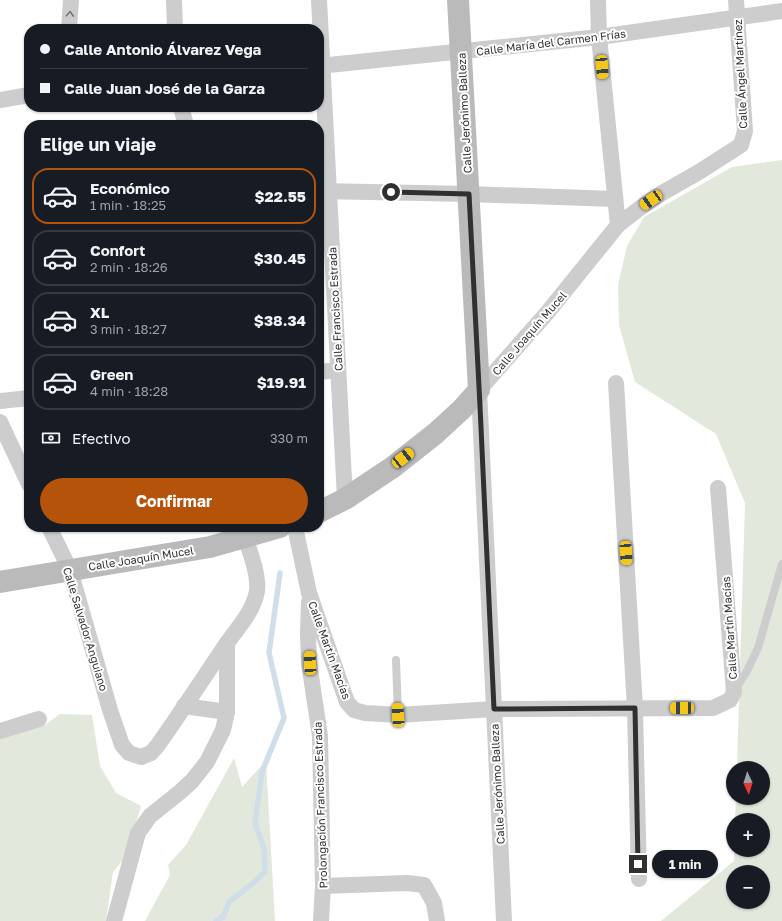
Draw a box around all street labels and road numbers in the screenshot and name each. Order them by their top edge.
street label: Calle Ángel Martínez [731,19,749,129]
street label: Calle María del Carmen Frías [476,26,627,58]
street label: Calle Jerónimo Balleza [454,52,474,174]
street label: Calle Francisco Estrada [325,247,345,371]
street label: Calle Joaquín Mucel [489,288,569,377]
street label: Calle Joaquín Mucel [87,543,195,573]
street label: Calle Salvador Anguiano [61,565,111,693]
street label: Calle Martín Macías [719,576,739,680]
street label: Calle Martín Macías [306,599,354,701]
street label: Prolongación Francisco Estrada [311,721,329,889]
street label: Calle Jerónimo Balleza [487,723,507,845]

